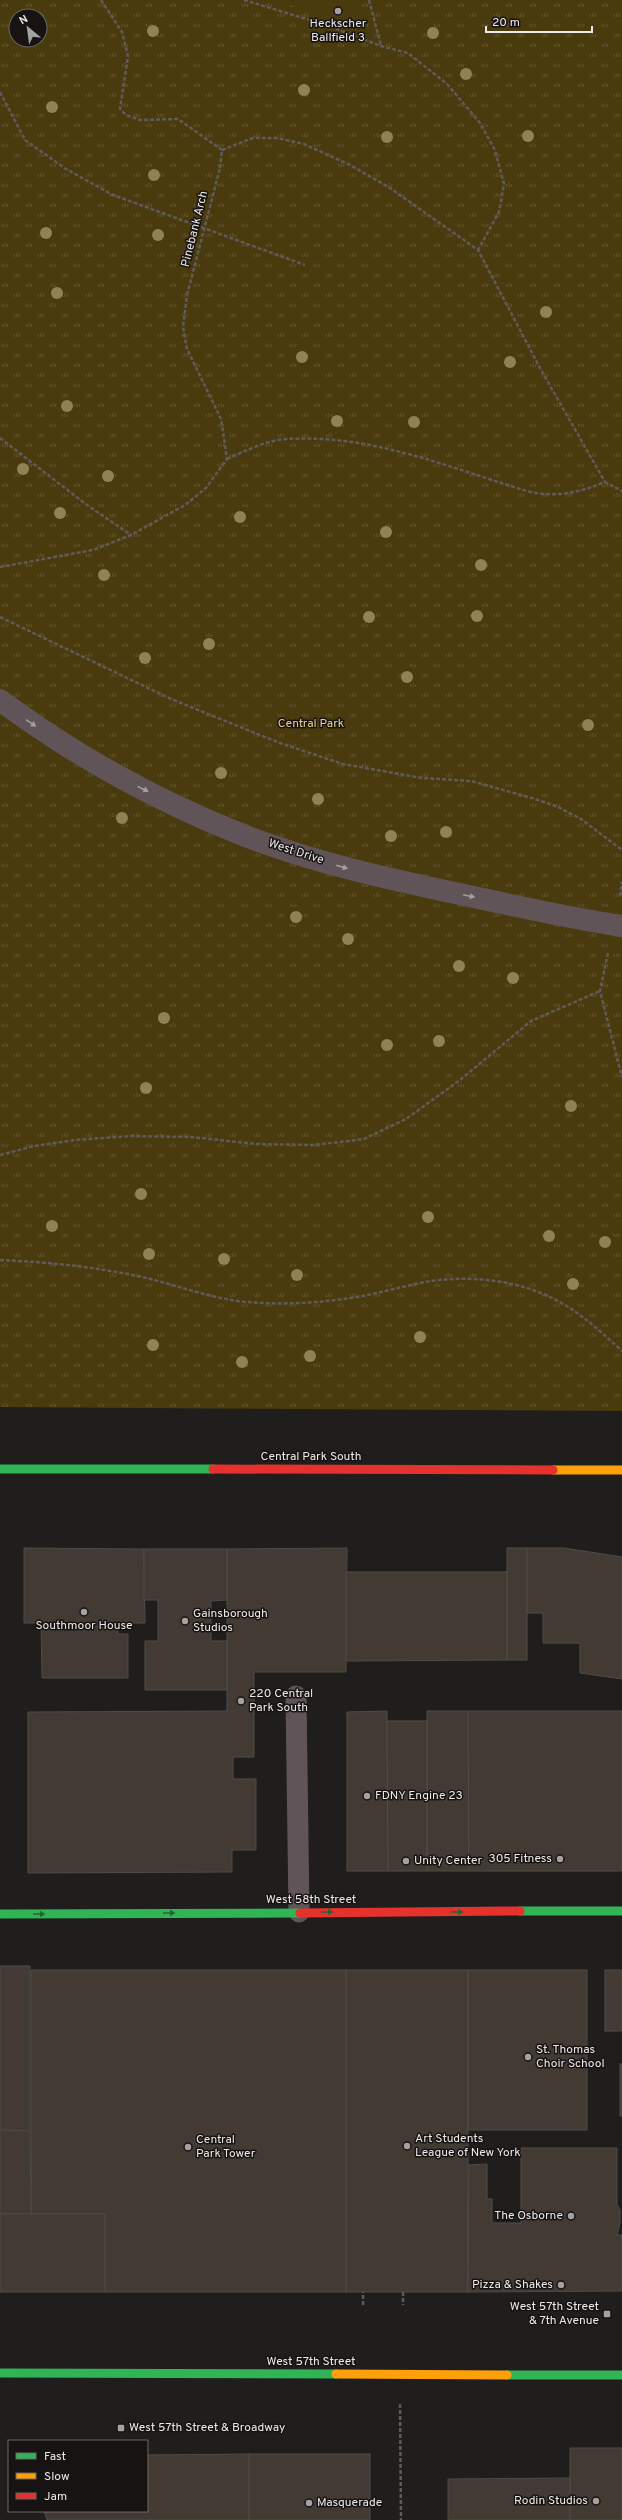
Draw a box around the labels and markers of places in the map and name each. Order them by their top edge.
marker: Heckscher Ballfield 3 [333,6,343,16]
place label: Heckscher Ballfield 3 [310,16,367,46]
place label: Gainsborough Studios [193,1606,268,1636]
marker: Southmoor House [79,1607,89,1617]
marker: Gainsborough Studios [180,1616,190,1626]
place label: Southmoor House [36,1618,132,1634]
place label: 220 Central Park South [249,1686,313,1716]
marker: 220 Central Park South [236,1696,246,1706]
place label: FDNY Engine 23 [375,1788,463,1804]
marker: FDNY Engine 23 [362,1791,372,1801]
place label: 305 Fitness [489,1851,552,1867]
place label: Unity Center [414,1853,483,1869]
marker: 305 Fitness [555,1854,565,1864]
marker: Unity Center [401,1856,411,1866]
place label: St. Thomas Choir School [536,2042,605,2072]
marker: St. Thomas Choir School [523,2052,533,2062]
place label: Art Students League of New York [415,2131,521,2161]
place label: Central Park Tower [196,2132,256,2162]
marker: Art Students League of New York [402,2141,412,2151]
marker: Central Park Tower [183,2142,193,2152]
place label: The Osborne [494,2208,563,2224]
marker: The Osborne [566,2211,576,2221]
place label: Pizza & Shakes [472,2277,553,2293]
marker: Pizza & Shakes [556,2280,566,2290]
place label: West 57th Street & 7th Avenue [510,2299,599,2329]
marker: West 57th Street & 7th Avenue [602,2309,612,2319]
place label: West 57th Street & Broadway [129,2420,285,2436]
marker: West 57th Street & Broadway [116,2423,126,2433]
place label: Rodin Studios [514,2493,588,2509]
place label: Masquerade [317,2495,382,2511]
marker: Rodin Studios [591,2496,601,2506]
marker: Masquerade [304,2498,314,2508]

